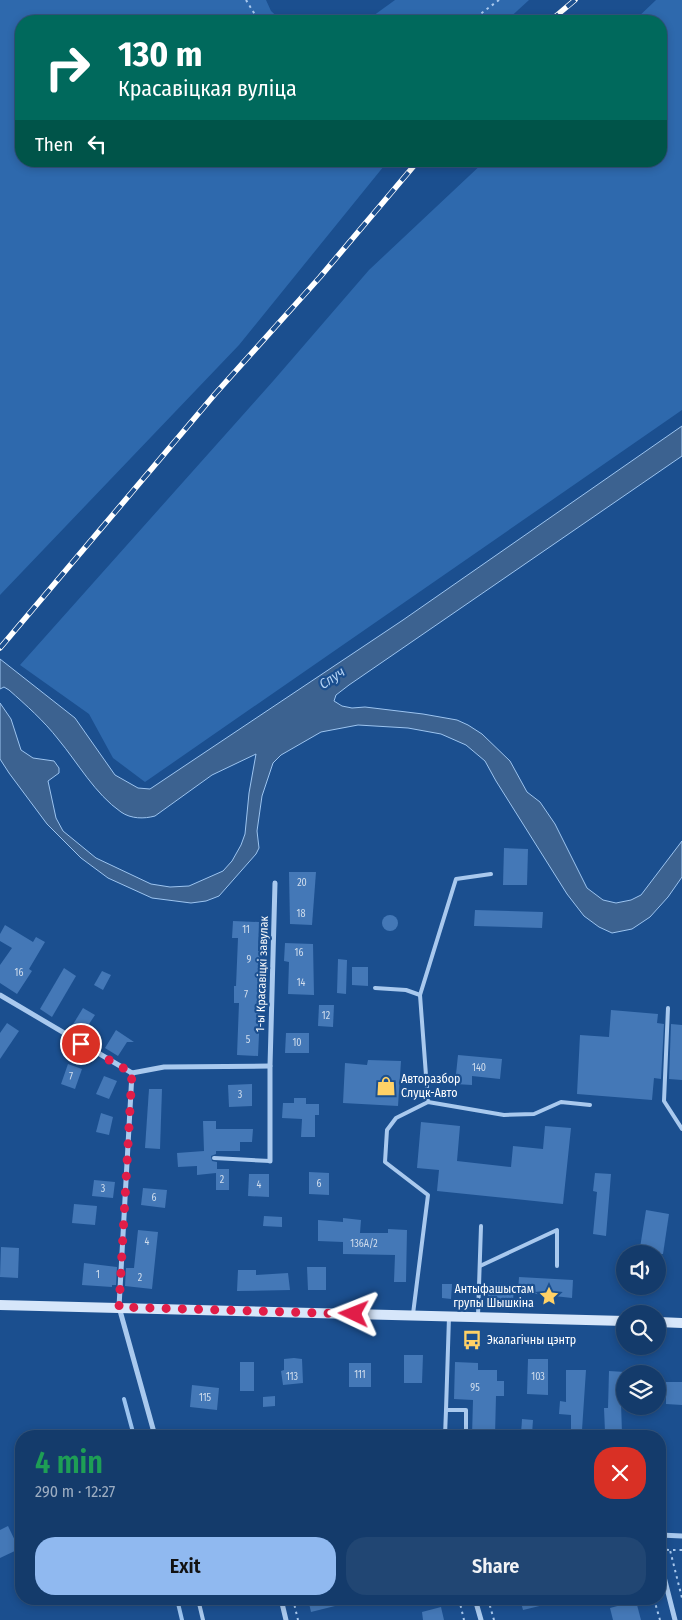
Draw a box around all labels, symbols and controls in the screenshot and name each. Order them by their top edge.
text: 130 m [118,33,202,75]
icon: right [35,35,100,100]
text: Красавіцкая вуліца [118,75,297,102]
icon: left [83,130,111,158]
text: Then [35,133,73,156]
water label: Случ [316,663,348,693]
house number: 20 [297,877,307,889]
house number: 18 [297,908,305,920]
street label: 1-ы Красавіцкі завулак [253,915,271,1032]
house number: 11 [242,924,250,936]
house number: 16 [295,947,303,959]
house number: 9 [247,954,252,966]
house number: 16 [15,967,23,979]
house number: 14 [297,977,306,989]
house number: 7 [244,989,248,1001]
house number: 12 [322,1010,331,1022]
pin [60,1023,102,1065]
icon: arrive [67,1030,95,1058]
house number: 5 [246,1034,251,1046]
house number: 10 [292,1037,302,1049]
house number: 140 [472,1062,486,1074]
house number: 7 [69,1071,73,1083]
place label: Авторазбор Слуцк-Авто [401,1072,460,1100]
shop icon: Авторазбор Слуцк-Авто [375,1075,397,1097]
house number: 3 [238,1089,243,1101]
house number: 2 [220,1174,225,1186]
house number: 6 [317,1178,322,1190]
house number: 4 [257,1179,262,1191]
house number: 3 [101,1183,106,1195]
house number: 6 [152,1192,157,1204]
house number: 4 [145,1236,150,1248]
house number: 136А/2 [350,1238,378,1250]
map controls [616,1245,666,1415]
button: sound [616,1245,666,1295]
house number: 1 [96,1269,100,1281]
house number: 2 [138,1272,143,1284]
place label: Антыфашыстам групы Шышкіна [453,1282,534,1310]
place icon: Антыфашыстам групы Шышкіна [538,1285,560,1307]
position arrow [327,1287,379,1339]
button: search [616,1305,666,1355]
bus stop icon: Экалагічны цэнтр [461,1329,483,1351]
place label: Экалагічны цэнтр [487,1333,576,1347]
button: layers [616,1365,666,1415]
house number: 111 [354,1369,366,1381]
house number: 113 [286,1371,299,1383]
house number: 103 [531,1371,545,1383]
house number: 95 [470,1382,480,1394]
house number: 115 [199,1392,212,1404]
text: 4 min [35,1445,103,1481]
button: close [594,1447,646,1499]
text: 290 m · 12:27 [35,1482,115,1501]
button: Exit [35,1537,336,1595]
button: Share [346,1537,646,1595]

